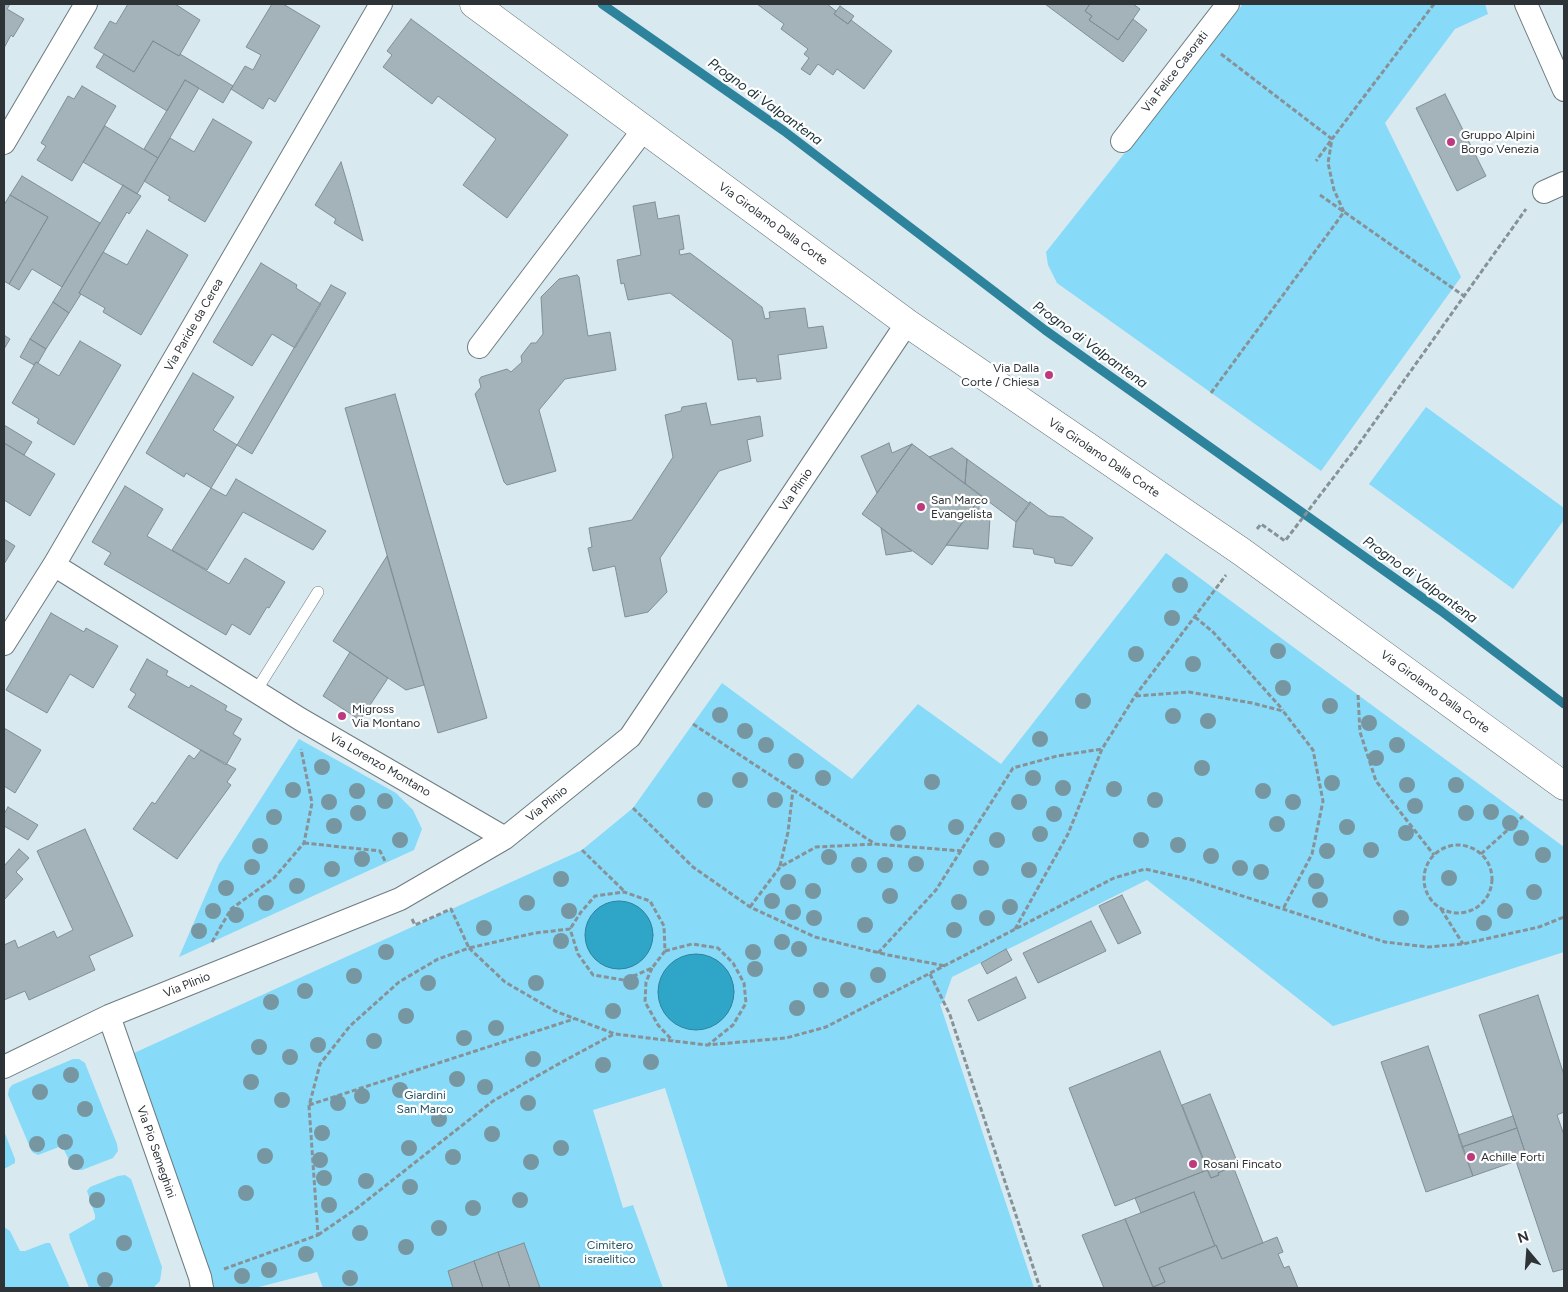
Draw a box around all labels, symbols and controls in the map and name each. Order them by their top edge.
street label: Via Felice Casorati [1139,28,1211,116]
water label: Progno di Valpantena [705,55,825,149]
place label: Gruppo Alpini Borgo Venezia [1461,128,1539,156]
marker: Gruppo Alpini Borgo Venezia [1445,136,1457,148]
street label: Via Girolamo Dalla Corte [716,180,830,268]
street label: Via Paride da Cerea [162,276,226,374]
water label: Progno di Valpantena [1030,298,1150,392]
place label: Via Dalla Corte / Chiesa [961,361,1039,389]
marker: Via Dalla Corte / Chiesa [1043,369,1055,381]
street label: Via Girolamo Dalla Corte [1045,415,1163,501]
street label: Via Plinio [776,466,816,514]
place label: San Marco Evangelista [931,493,992,521]
marker: San Marco Evangelista [915,501,927,513]
water label: Progno di Valpantena [1360,533,1480,627]
street label: Via Girolamo Dalla Corte [1378,648,1492,736]
place label: Migross Via Montano [352,702,420,730]
marker: Migross Via Montano [336,710,348,722]
street label: Via Lorenzo Montano [327,730,433,800]
street label: Via Plinio [523,783,571,825]
street label: Via Plinio [162,969,212,1001]
park label: Giardini San Marco [397,1088,453,1116]
street label: Via Pio Semeghini [133,1104,179,1200]
place label: Achille Forti [1481,1150,1545,1164]
marker: Achille Forti [1465,1151,1477,1163]
place label: Rosani Fincato [1203,1157,1282,1171]
marker: Rosani Fincato [1187,1158,1199,1170]
north arrow [1503,1227,1553,1277]
text: N [1515,1228,1531,1247]
park label: Cimitero israelitico [584,1238,636,1266]

